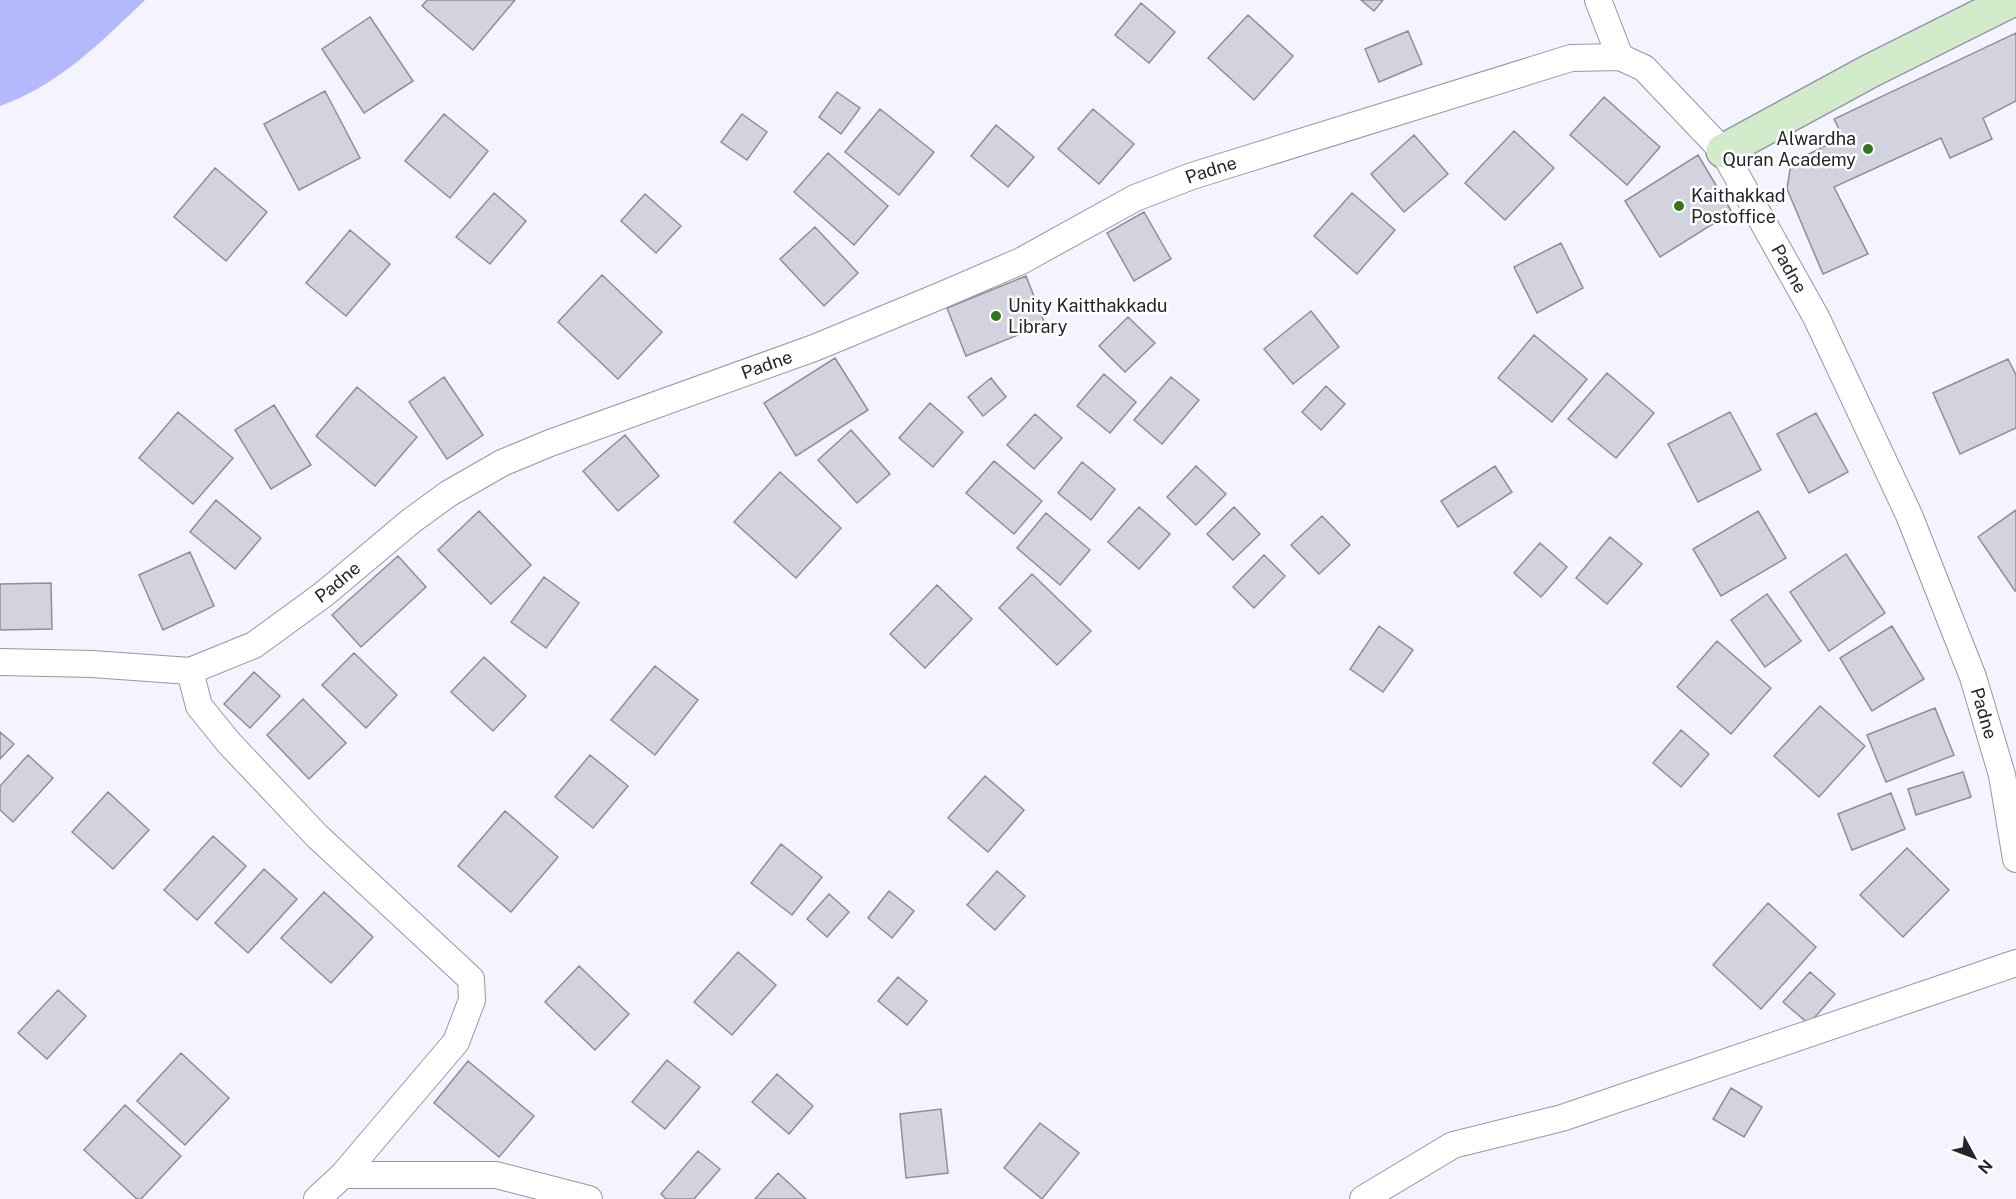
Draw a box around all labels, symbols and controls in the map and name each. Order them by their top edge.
place label: Alwardha Quran Academy [1723,128,1856,170]
marker: Alwardha Quran Academy [1861,142,1875,156]
street label: Padne [1182,152,1239,188]
place label: Kaithakkad Postoffice [1691,185,1786,227]
marker: Kaithakkad Postoffice [1672,199,1686,213]
street label: Padne [1767,240,1811,297]
place label: Unity Kaitthakkadu Library [1008,295,1167,337]
marker: Unity Kaitthakkadu Library [989,309,1003,323]
street label: Padne [738,346,795,383]
street label: Padne [311,557,364,607]
street label: Padne [1967,685,2002,741]
north arrow [1944,1127,2004,1187]
text: N [1974,1156,1996,1177]

